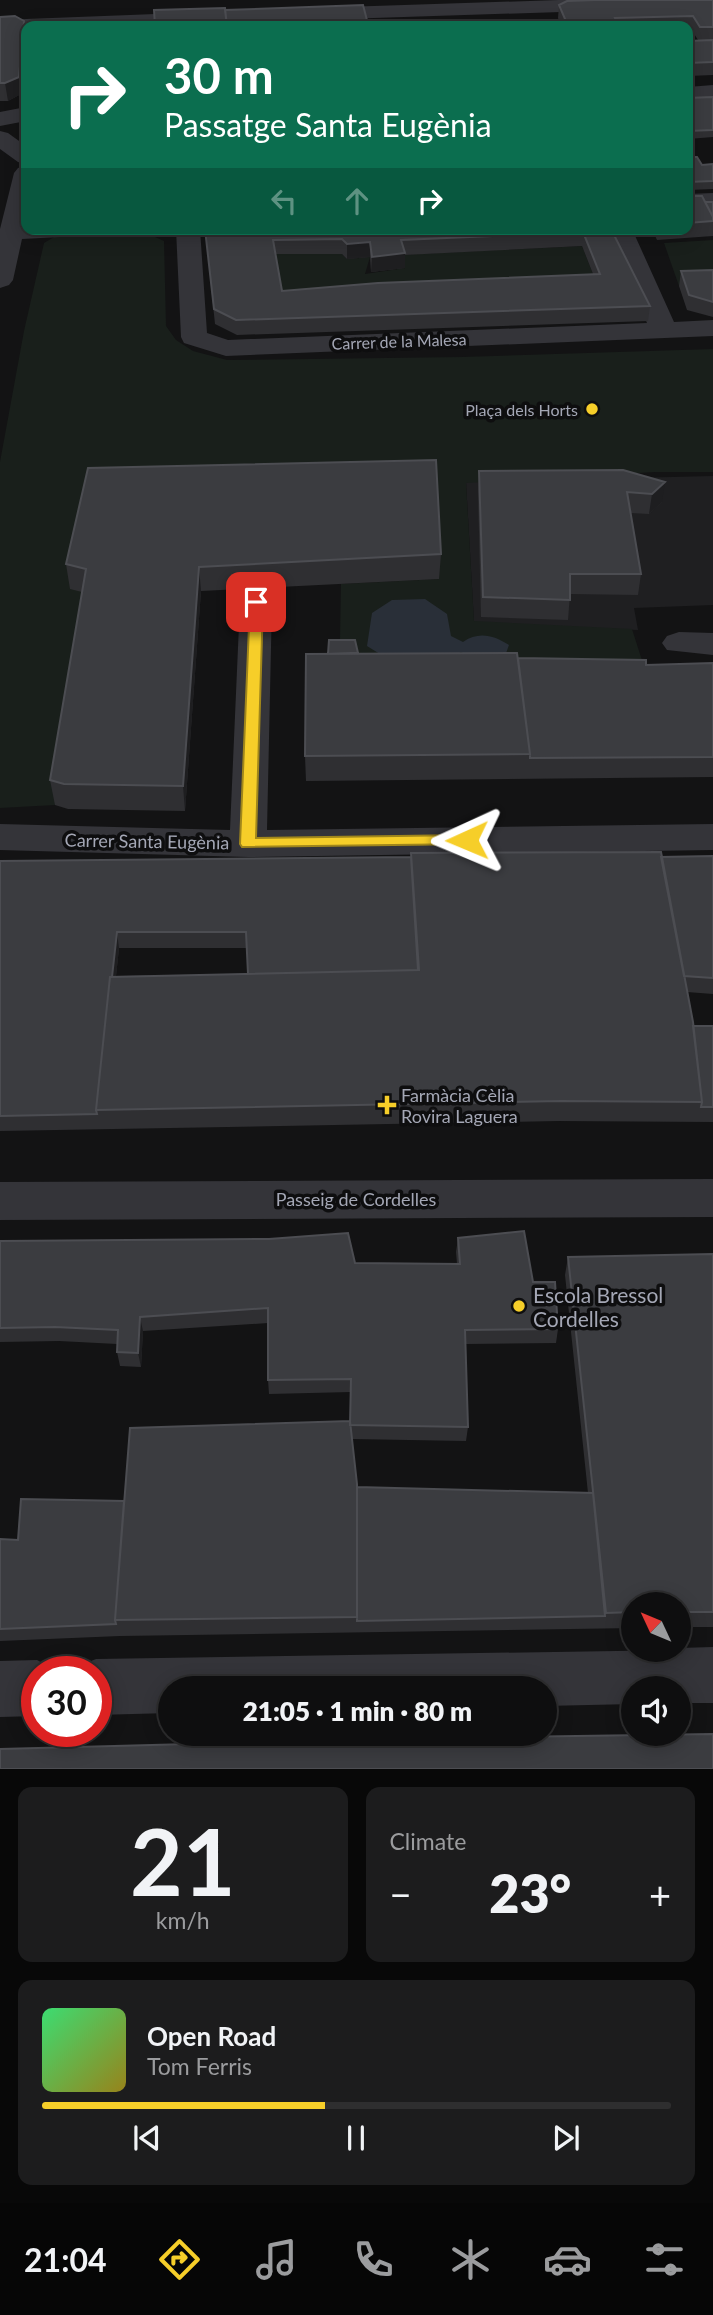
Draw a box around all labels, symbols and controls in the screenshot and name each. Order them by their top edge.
text: 30 m [164,46,274,104]
icon: right [49,49,140,140]
text: Passatge Santa Eugènia [164,105,492,144]
icon: left [265,182,303,220]
icon: ahead [338,182,376,220]
icon: right [411,182,449,220]
street label: Carrer de la Malesa [331,329,467,353]
place label: Plaça dels Horts [465,400,578,419]
marker: Plaça dels Horts [584,401,600,417]
pin [226,572,286,632]
icon: arrive [237,583,275,621]
position arrow [430,803,504,877]
street label: Carrer Santa Eugènia [65,829,229,853]
place label: Farmàcia Cèlia Rovira Laguera [401,1084,518,1127]
marker: Farmàcia Cèlia Rovira Laguera [379,1097,395,1113]
street label: Passeig de Cordelles [276,1188,437,1210]
place label: Escola Bressol Cordelles [533,1282,663,1331]
marker: Escola Bressol Cordelles [511,1298,527,1314]
north arrow [621,1592,691,1662]
map controls [621,1592,691,1746]
speed limit sign: 30 [21,1656,112,1747]
button: sound [621,1676,691,1746]
text: 21:05 · 1 min · 80 m [243,1695,472,1727]
text: 21 [130,1806,236,1915]
text: Climate [390,1827,466,1855]
text: 23° [489,1862,571,1924]
text: − [390,1871,412,1917]
text: + [649,1871,671,1917]
text: km/h [156,1906,210,1934]
text: Open Road [147,2020,276,2052]
text: Tom Ferris [147,2052,252,2080]
icon: previous [128,2119,166,2157]
icon: pause [337,2119,375,2157]
icon: next [547,2119,585,2157]
icon: directions [155,2235,204,2284]
icon: music [252,2235,301,2284]
icon: phone [349,2235,398,2284]
icon: climate [446,2235,495,2284]
icon: car [543,2235,592,2284]
icon: filters [640,2235,689,2284]
text: 21:04 [24,2240,107,2279]

